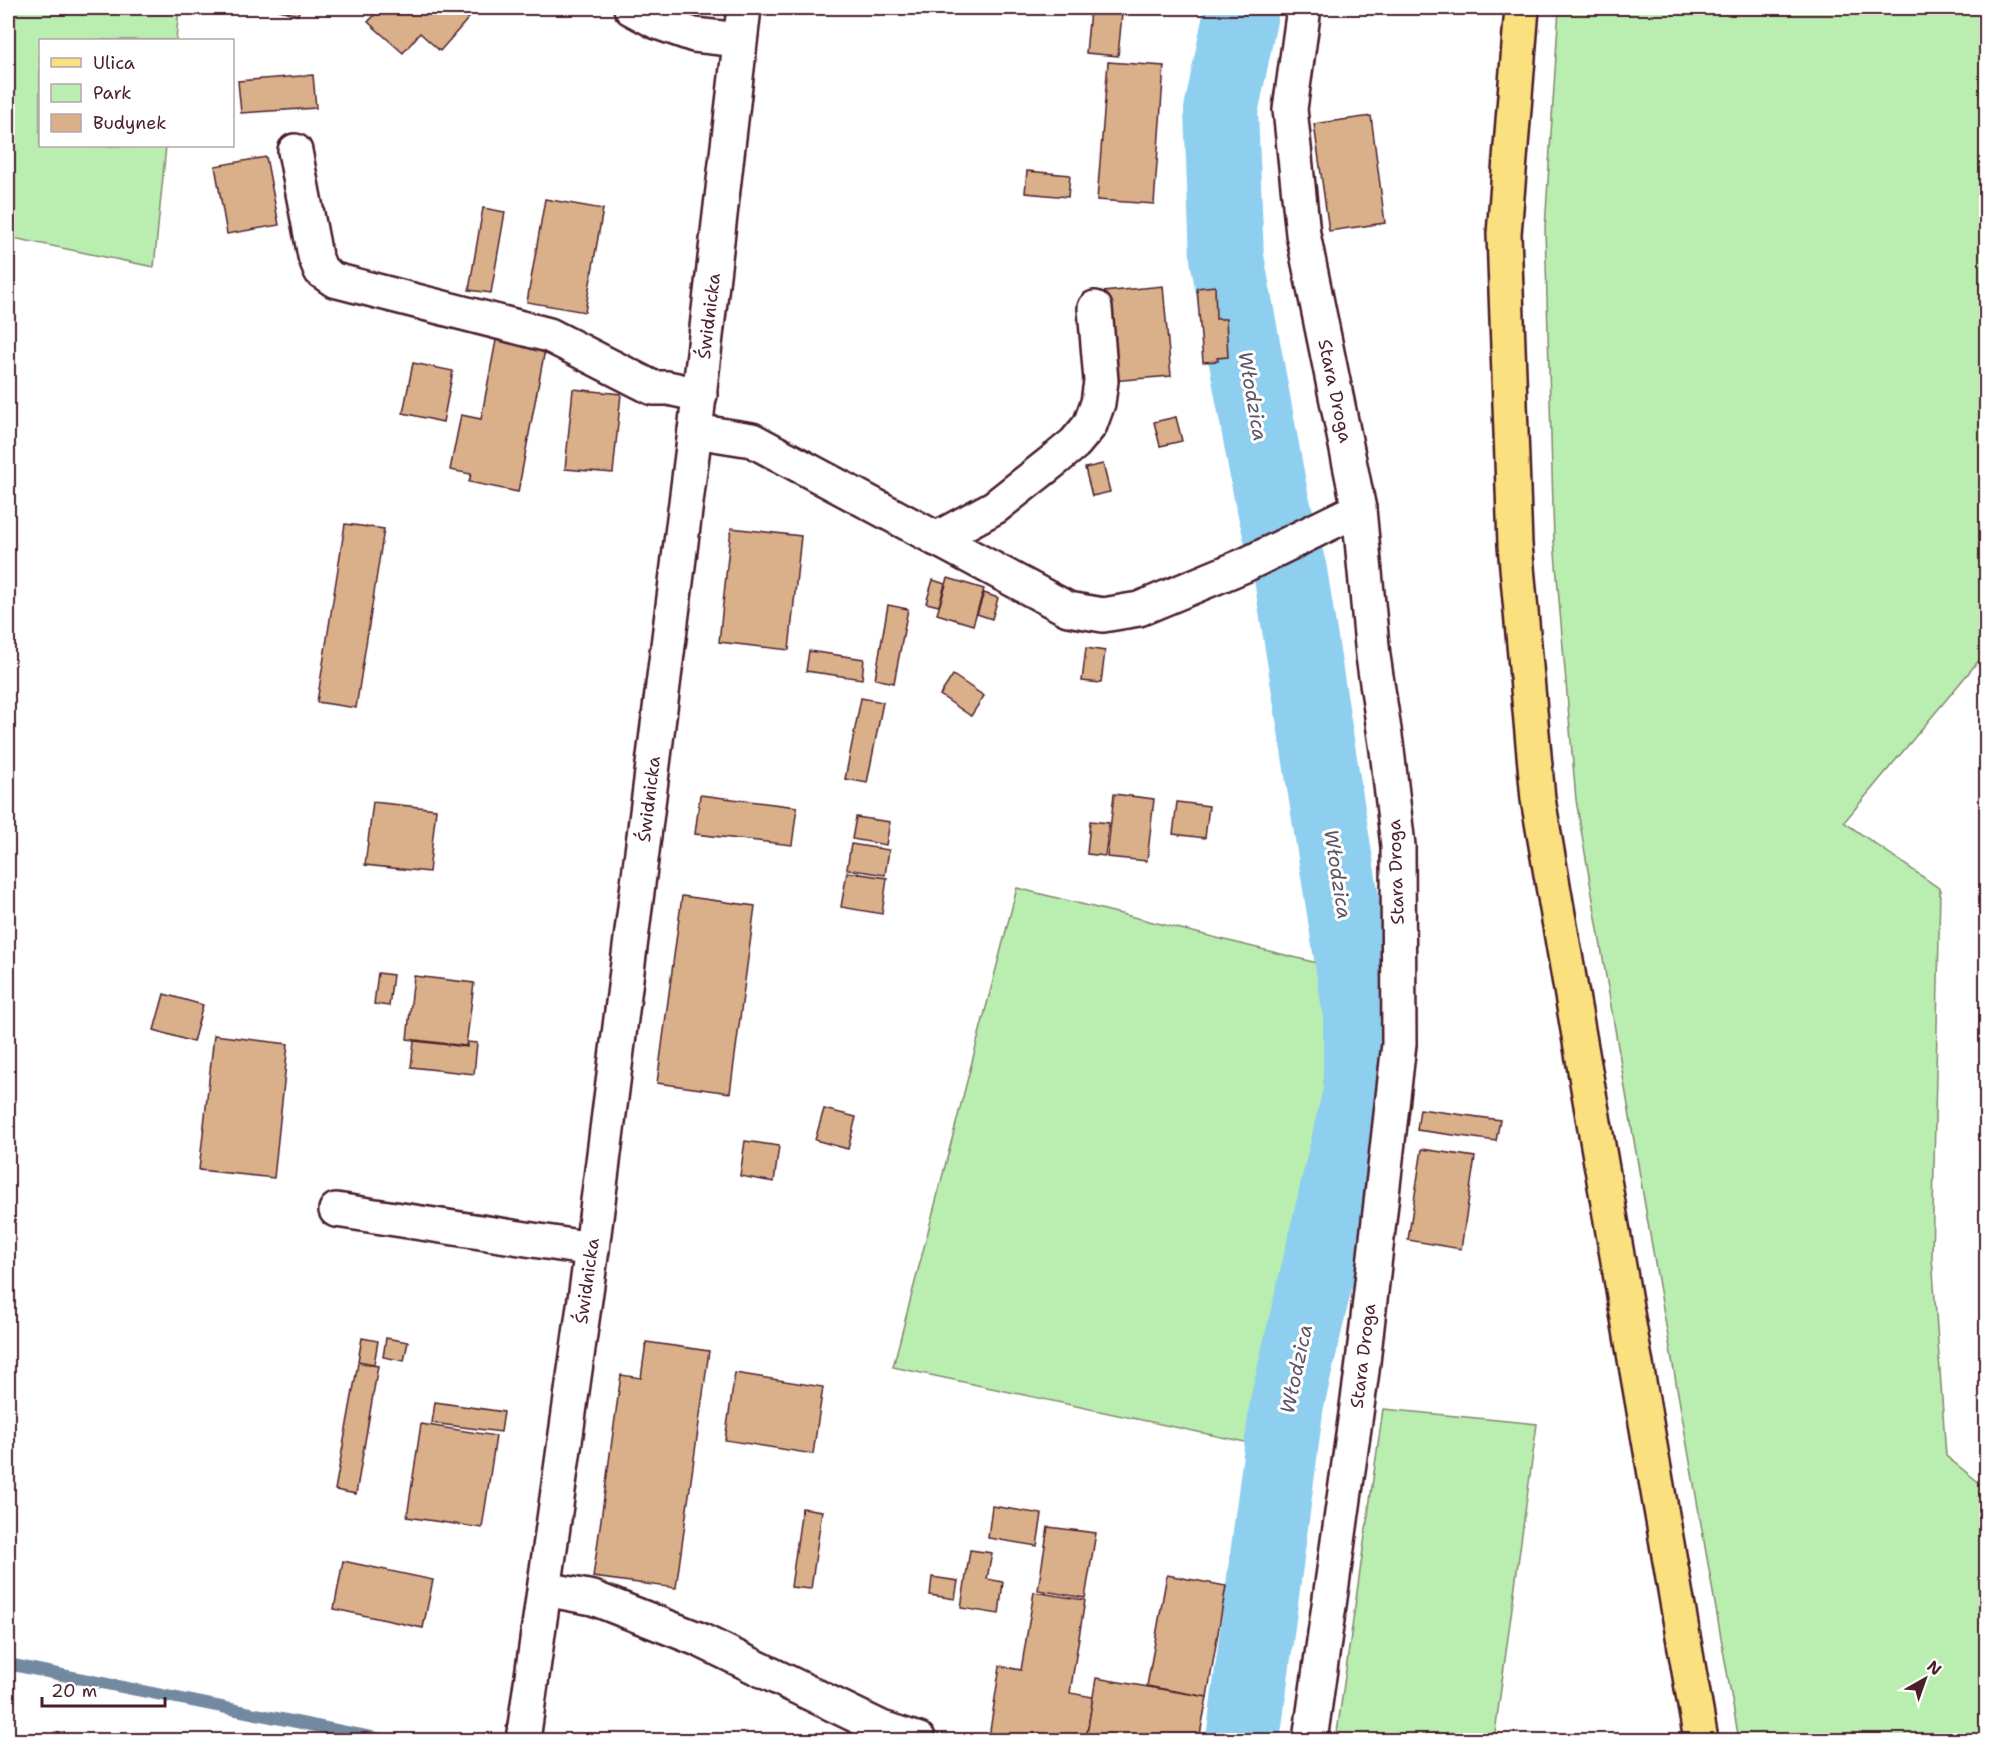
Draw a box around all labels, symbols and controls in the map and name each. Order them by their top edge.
legend [39,39,234,147]
text: Ulica [93,51,135,75]
text: Park [93,81,132,105]
text: Budynek [93,111,167,135]
street label: Świdnicka [692,272,726,360]
street label: Stara Droga [1312,337,1358,445]
water label: Włodzica [1232,349,1274,443]
street label: Świdnicka [632,755,666,843]
street label: Stara Droga [1382,819,1410,925]
water label: Włodzica [1318,827,1358,921]
street label: Świdnicka [569,1237,605,1325]
street label: Stara Droga [1345,1302,1381,1410]
water label: Włodzica [1274,1322,1318,1416]
north arrow [1895,1649,1955,1709]
text: N [1923,1656,1946,1680]
scale bar [42,1670,165,1708]
text: 20 m [51,1679,97,1703]

